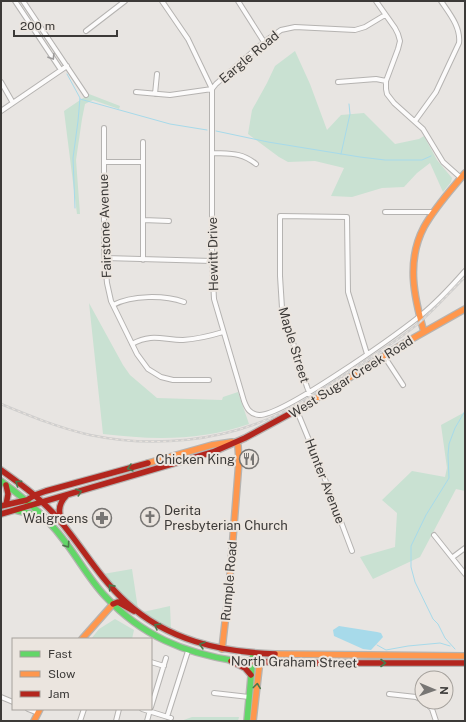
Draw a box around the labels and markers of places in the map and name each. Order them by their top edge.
restaurant icon: Chicken King [238,448,260,470]
place label: Chicken King [156,452,235,467]
place label: Derita Presbyterian Church [164,503,288,533]
church icon: Derita Presbyterian Church [139,506,161,528]
pharmacy icon: Walgreens [91,507,113,529]
place label: Walgreens [23,511,88,526]

